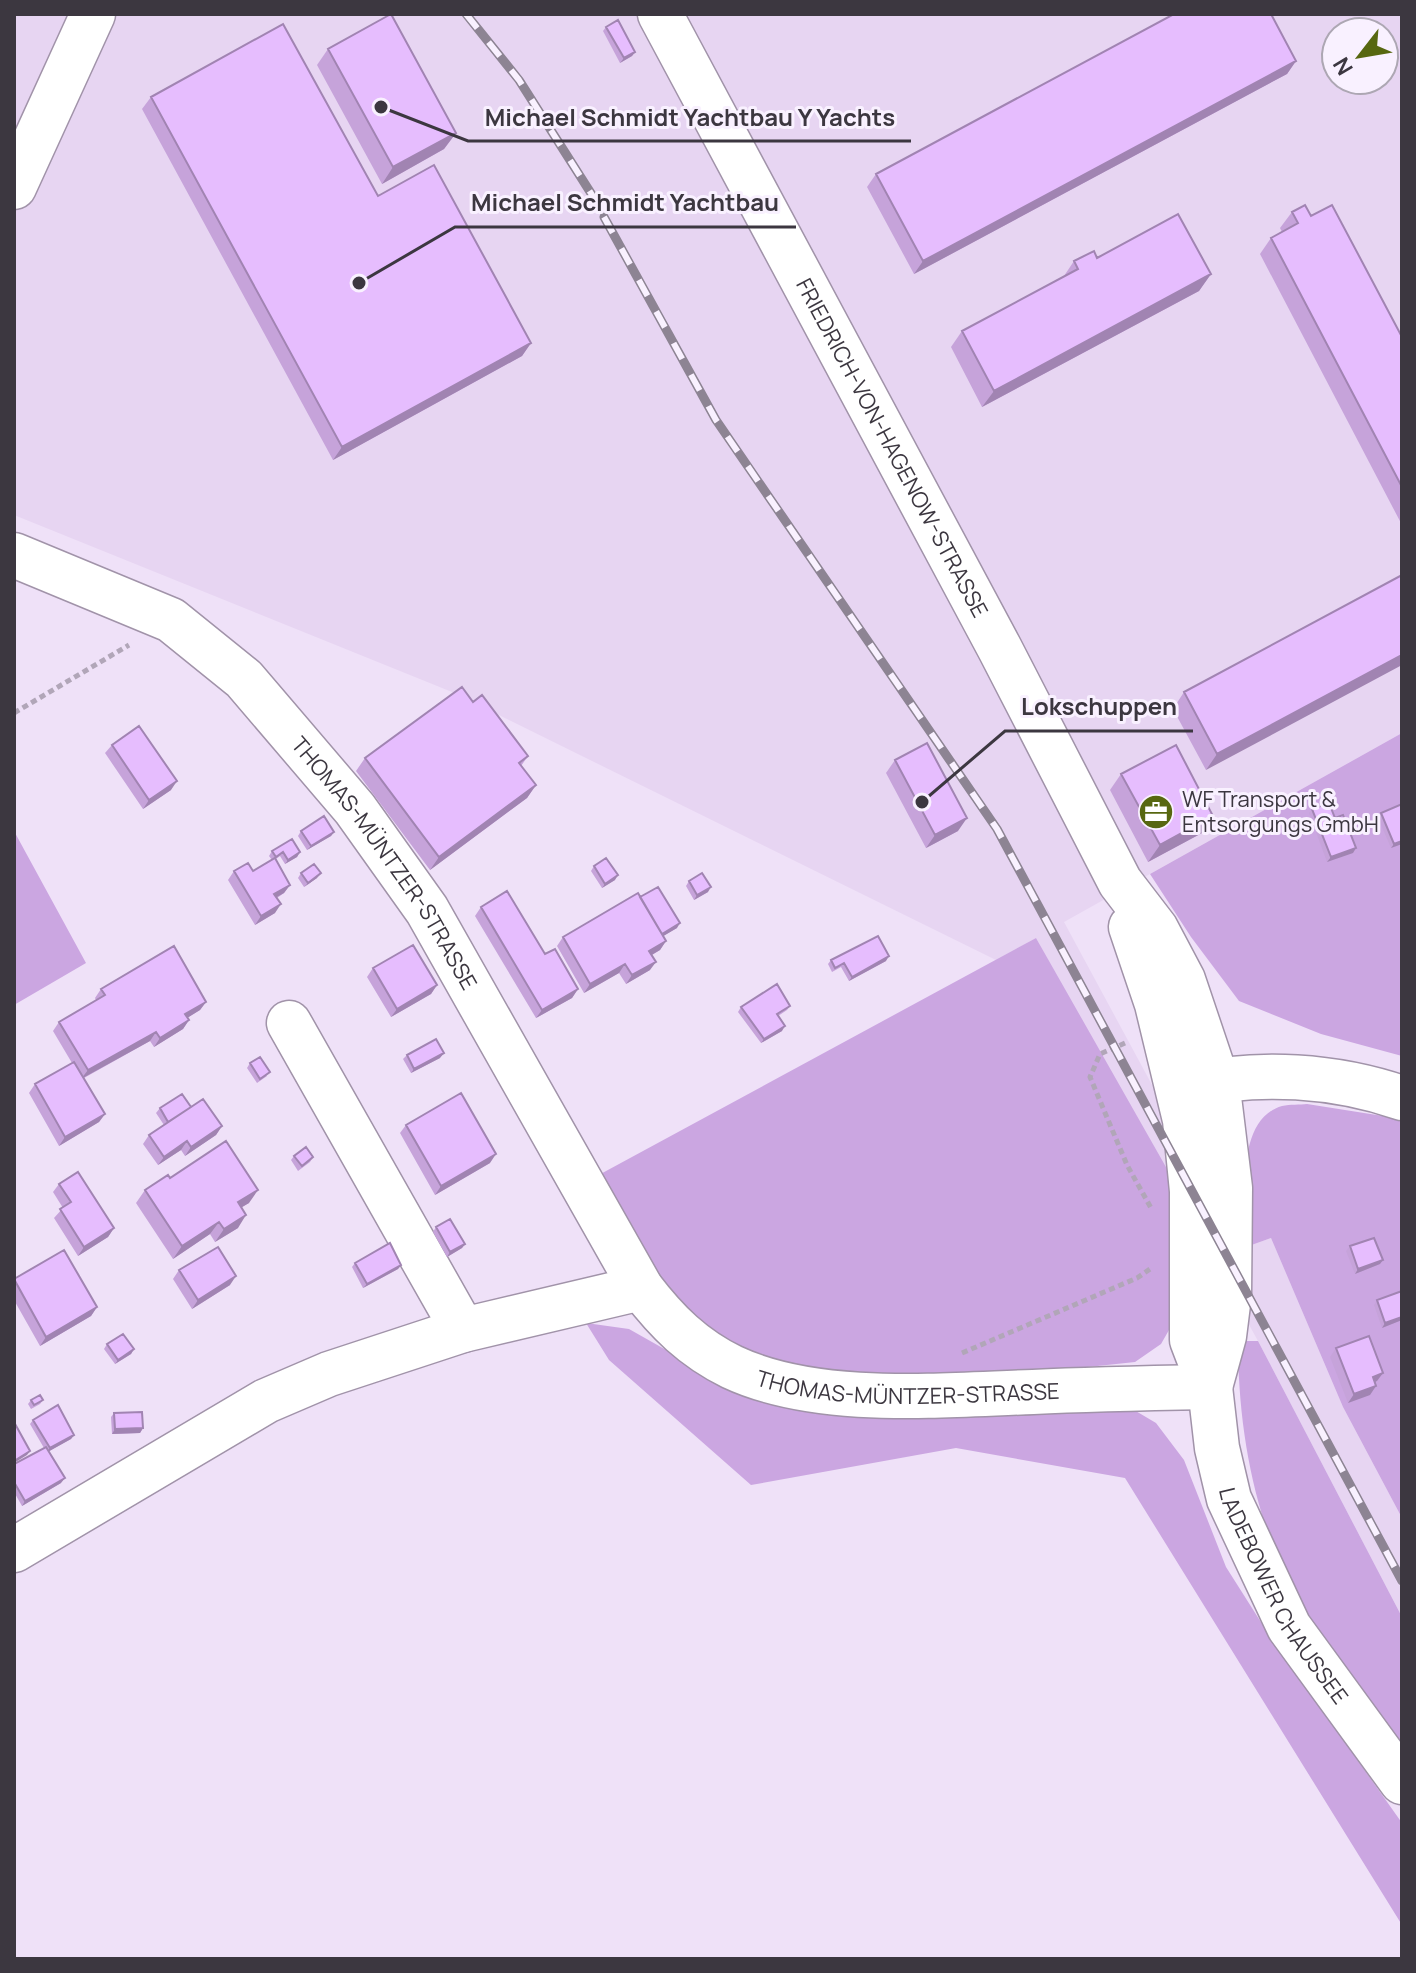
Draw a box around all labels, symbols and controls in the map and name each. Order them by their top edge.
north arrow [1320,16,1400,96]
text: N [1326,52,1360,81]
callout: Michael Schmidt Yachtbau Y Yachts [468,93,911,141]
text: Michael Schmidt Yachtbau Y Yachts [485,100,895,133]
callout: Michael Schmidt Yachtbau [455,179,796,227]
text: Michael Schmidt Yachtbau [471,185,779,218]
street label: FRIEDRICH-VON-HAGENOW-STRASSE [789,273,995,623]
callout: Lokschuppen [1005,683,1193,731]
text: Lokschuppen [1021,689,1177,722]
street label: THOMAS-MÜNTZER-STRASSE [285,730,484,995]
place label: WF Transport & Entsorgungs GmbH [1182,784,1379,839]
office icon: WF Transport & Entsorgungs GmbH [1137,793,1175,831]
street label: THOMAS-MÜNTZER-STRASSE [753,1363,1060,1411]
street label: LADEBOWER CHAUSSEE [1212,1485,1355,1710]

